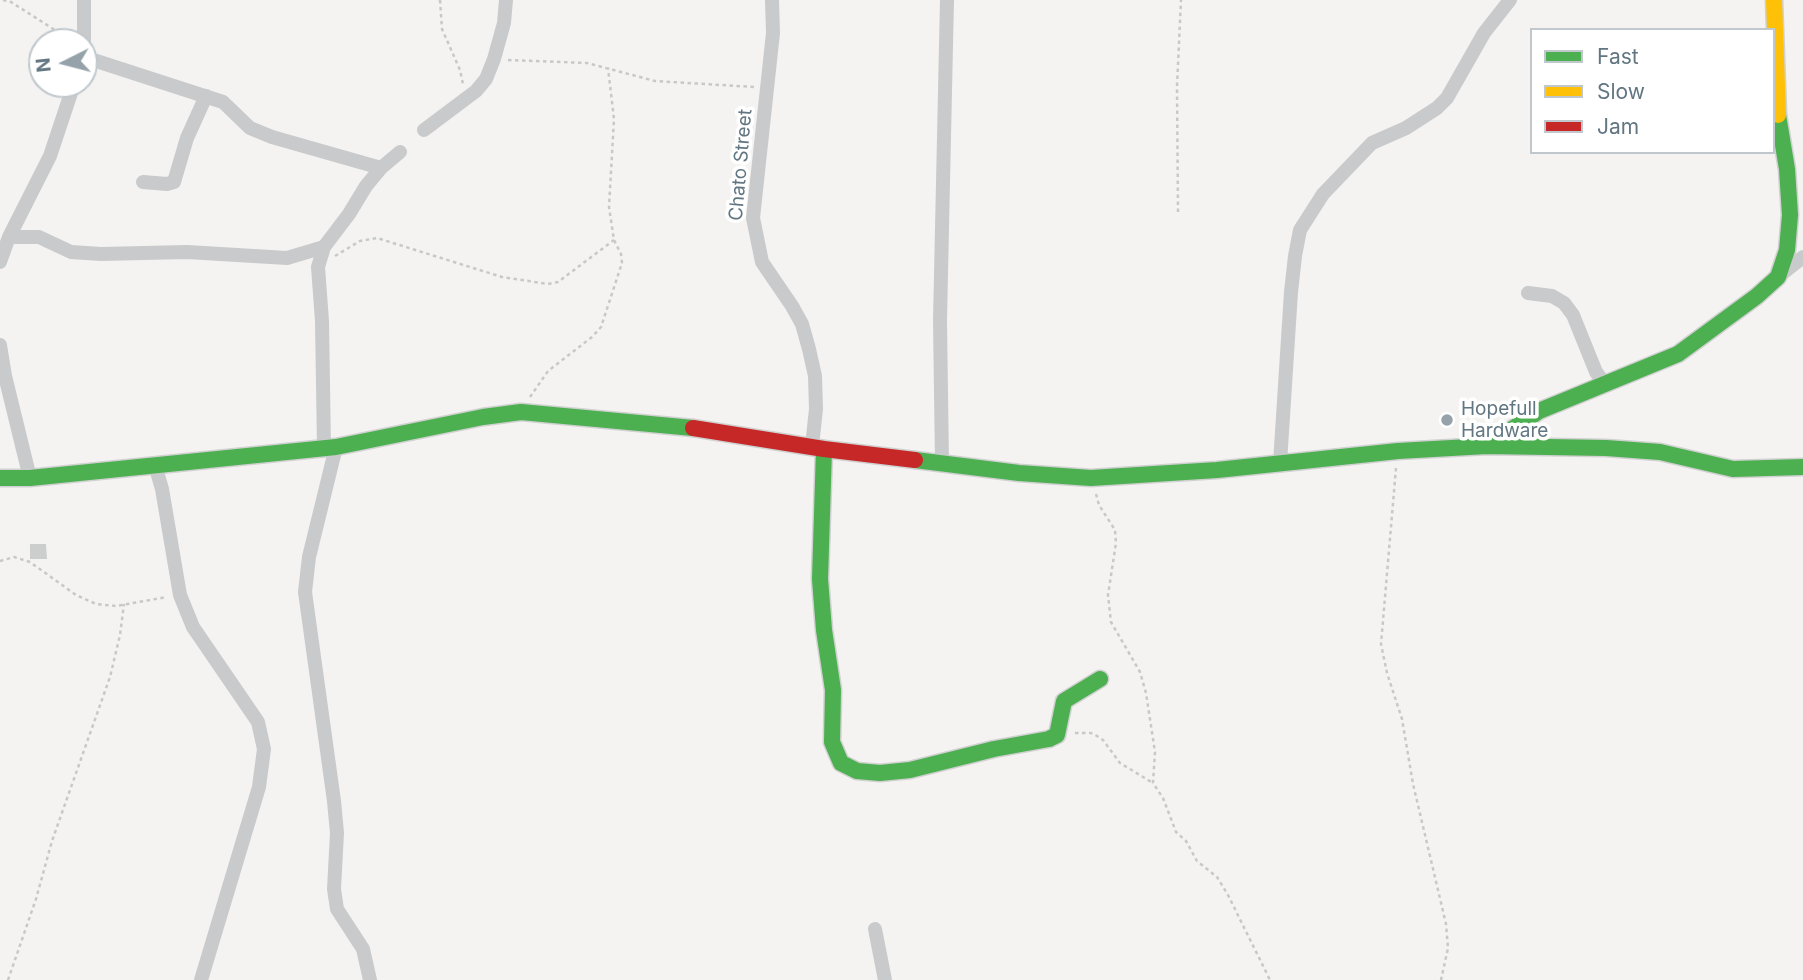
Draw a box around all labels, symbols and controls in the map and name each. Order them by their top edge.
north arrow [28,28,98,98]
legend [1530,28,1775,154]
text: Fast [1597,44,1639,69]
text: N [31,57,56,73]
text: Slow [1597,79,1645,104]
street label: Chato Street [725,108,757,222]
text: Jam [1597,114,1639,139]
place label: Hopefull Hardware [1461,398,1548,442]
marker: Hopefull Hardware [1439,412,1455,428]

